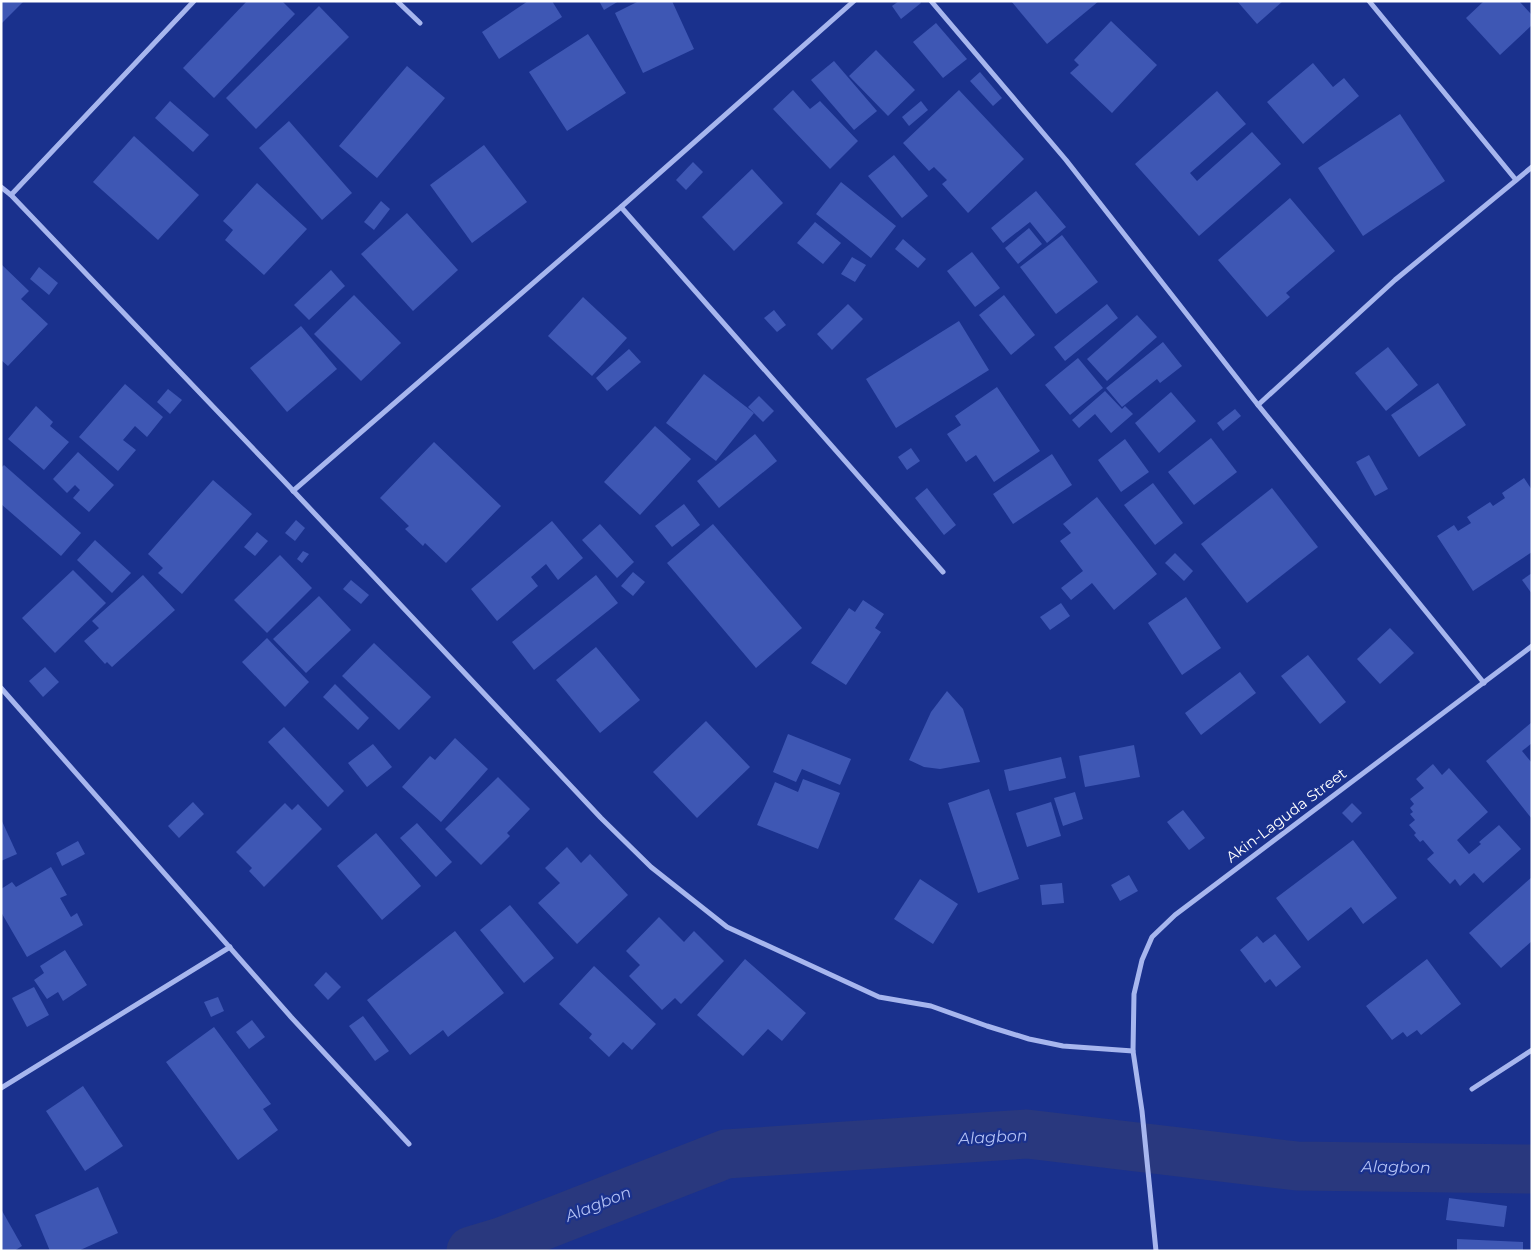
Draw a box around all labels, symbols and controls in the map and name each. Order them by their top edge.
street label: Akin-Laguda Street [1222,763,1350,867]
water label: Alagbon [957,1126,1028,1148]
water label: Alagbon [1360,1157,1431,1177]
water label: Alagbon [561,1182,634,1226]

